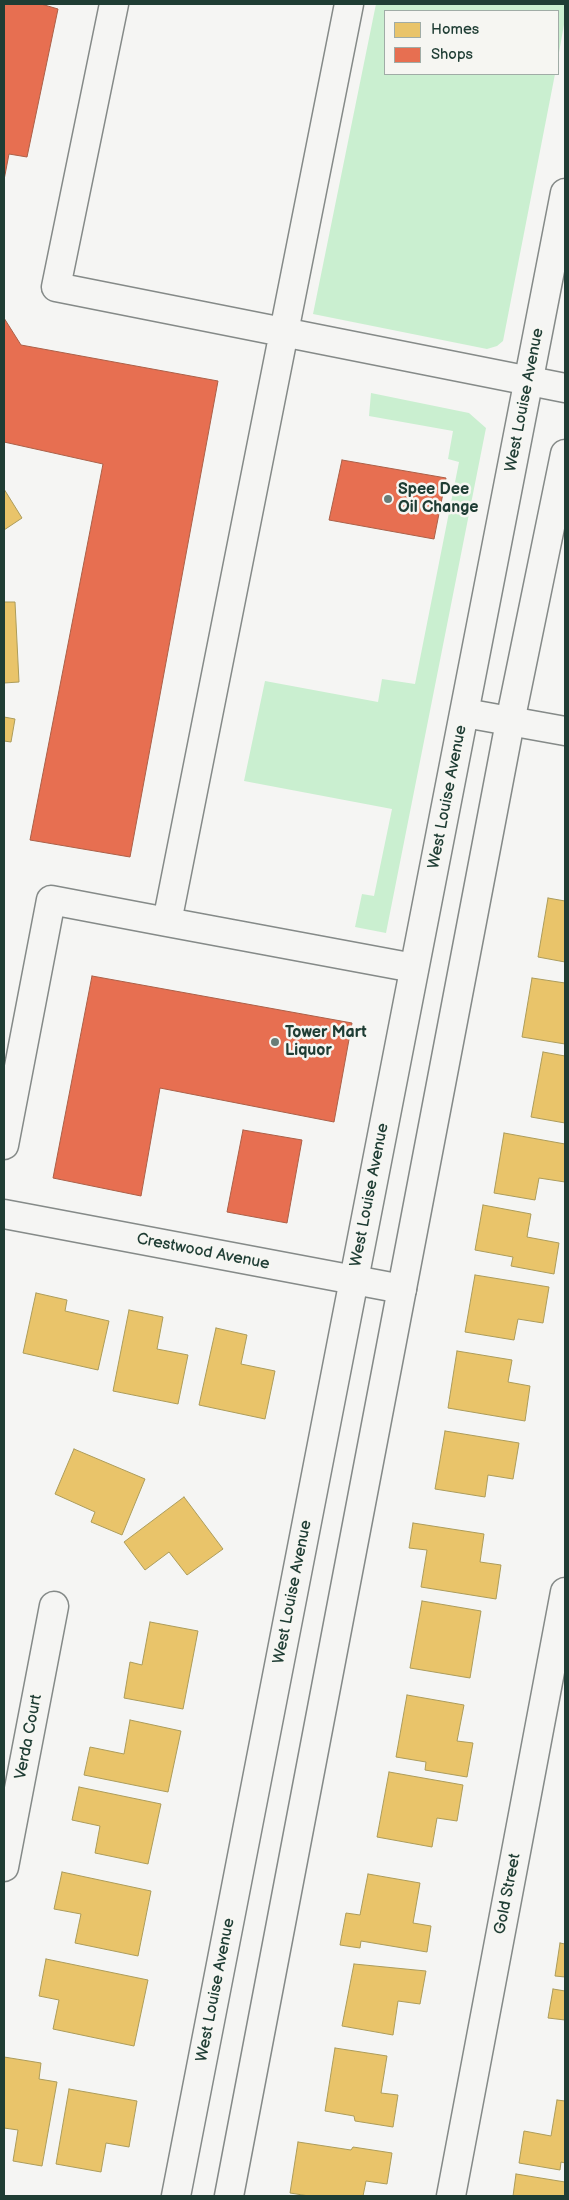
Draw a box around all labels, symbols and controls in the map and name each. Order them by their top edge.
legend [384,10,559,75]
text: Homes [431,20,479,39]
text: Shops [431,45,473,64]
street label: West Louise Avenue [502,326,548,474]
place label: Spee Dee Oil Change [398,480,478,518]
marker: Spee Dee Oil Change [382,493,394,505]
street label: West Louise Avenue [425,723,471,871]
place label: Tower Mart Liquor [285,1023,367,1061]
marker: Tower Mart Liquor [269,1036,281,1048]
street label: West Louise Avenue [347,1121,393,1269]
street label: Crestwood Avenue [135,1230,271,1274]
street label: West Louise Avenue [270,1518,316,1666]
street label: Verda Court [11,1693,47,1781]
street label: Gold Street [491,1852,525,1936]
street label: West Louise Avenue [193,1916,239,2064]

